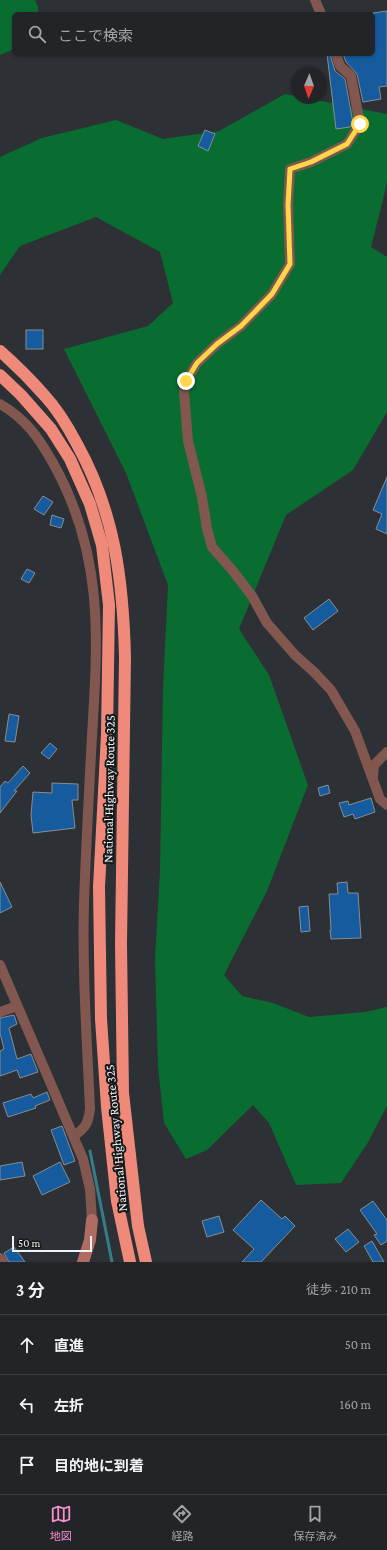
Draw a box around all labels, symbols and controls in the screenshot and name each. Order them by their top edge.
search box [12,12,375,56]
icon: search [26,23,48,45]
text: ここで検索 [58,28,133,44]
north arrow [291,68,327,104]
route start [351,115,369,133]
route end [177,372,195,390]
street label: National Highway Route 325 [100,715,118,863]
street label: National Highway Route 325 [102,1064,130,1212]
scale bar [12,1234,92,1253]
text: 50 m [18,1237,40,1249]
text: 3 分 [16,1281,45,1300]
text: 徒歩 · 210 m [306,1282,371,1297]
icon: ahead [16,1334,38,1356]
text: 50 m [345,1337,371,1352]
text: 直進 [54,1338,84,1354]
icon: left [16,1394,38,1416]
text: 160 m [340,1397,371,1412]
text: 左折 [54,1398,84,1414]
icon: arrive [16,1454,38,1476]
text: 目的地に到着 [54,1458,144,1474]
tab: 地図 [50,1503,72,1543]
tab: 経路 [171,1503,193,1543]
tab: 保存済み [293,1503,337,1543]

